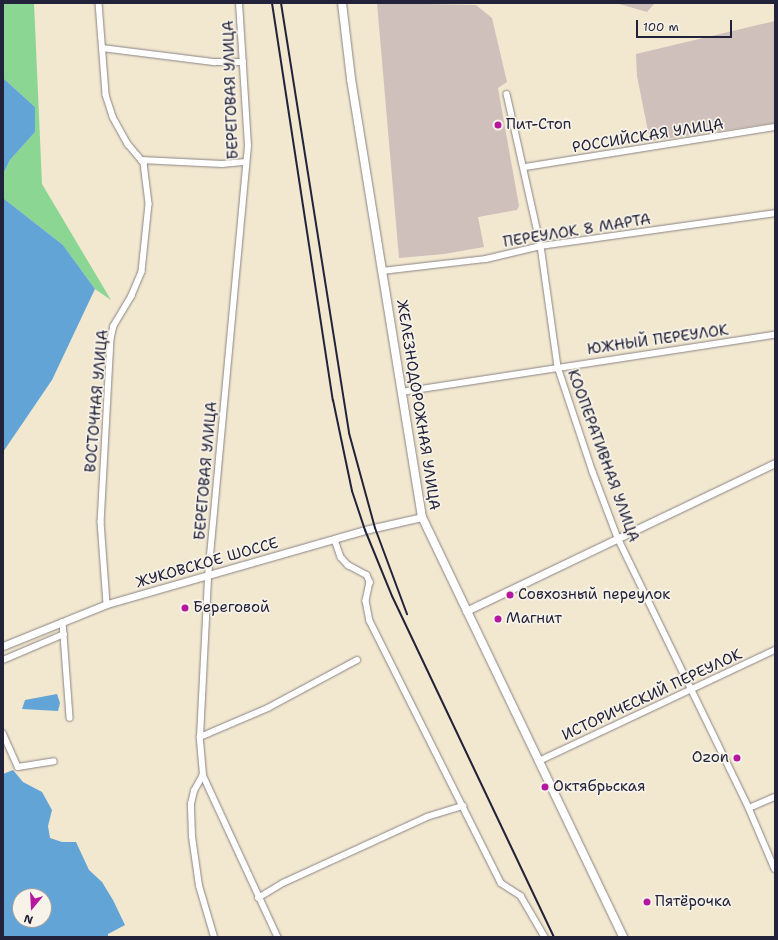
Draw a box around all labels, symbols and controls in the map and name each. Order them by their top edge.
scale bar [638,12,734,38]
text: 100 m [643,19,679,35]
street label: БЕРЕГОВАЯ УЛИЦА [220,20,242,160]
street label: РОССИЙСКАЯ УЛИЦА [571,115,725,157]
place label: Пит-Стоп [506,116,571,134]
marker: Пит-Стоп [493,120,503,130]
street label: ПЕРЕУЛОК 8 МАРТА [502,210,652,252]
street label: ЖЕЛЕЗНОДОРОЖНАЯ УЛИЦА [392,298,444,512]
street label: ЮЖНЫЙ ПЕРЕУЛОК [586,321,730,359]
street label: ВОСТОЧНАЯ УЛИЦА [82,329,112,473]
street label: КООПЕРАТИВНАЯ УЛИЦА [563,367,643,545]
street label: БЕРЕГОВАЯ УЛИЦА [191,401,221,541]
street label: ЖУКОВСКОЕ ШОССЕ [134,534,280,592]
place label: Совхозный переулок [518,586,670,604]
marker: Совхозный переулок [505,590,515,600]
place label: Береговой [193,599,270,617]
marker: Береговой [180,603,190,613]
place label: Магнит [506,610,562,628]
marker: Магнит [493,614,503,624]
street label: ИСТОРИЧЕСКИЙ ПЕРЕУЛОК [559,645,745,745]
place label: Ozon [692,749,729,767]
marker: Ozon [732,753,742,763]
place label: Октябрьская [553,778,645,796]
marker: Октябрьская [540,782,550,792]
north arrow [12,888,52,928]
place label: Пятёрочка [655,893,731,911]
marker: Пятёрочка [642,897,652,907]
text: N [22,910,35,927]

